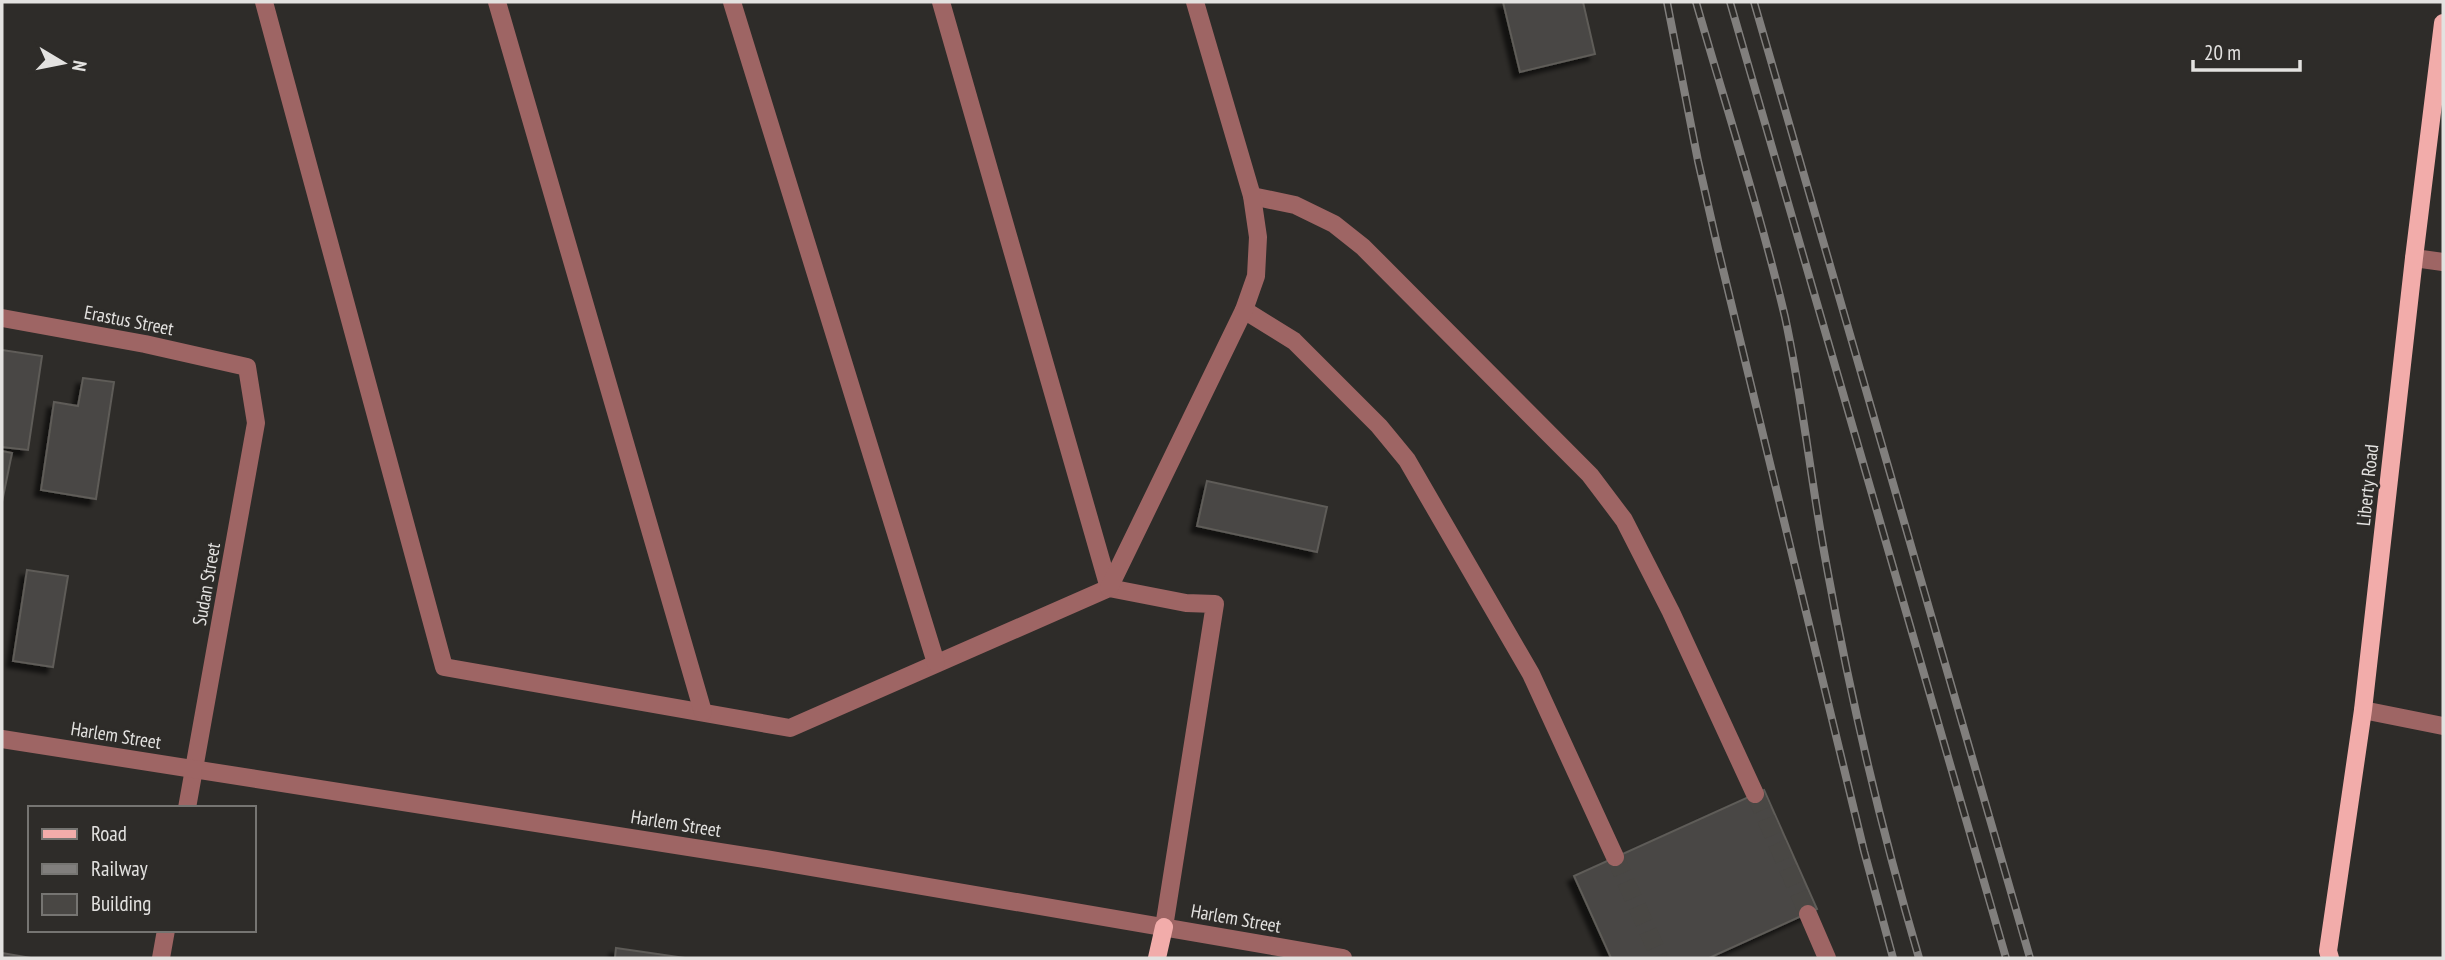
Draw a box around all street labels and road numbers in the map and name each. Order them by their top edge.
street label: Erastus Street [82,300,177,341]
street label: Liberty Road [2351,443,2383,527]
street label: Sudan Street [187,540,225,627]
street label: Harlem Street [69,716,164,754]
street label: Harlem Street [629,804,724,842]
street label: Harlem Street [1189,898,1284,938]

